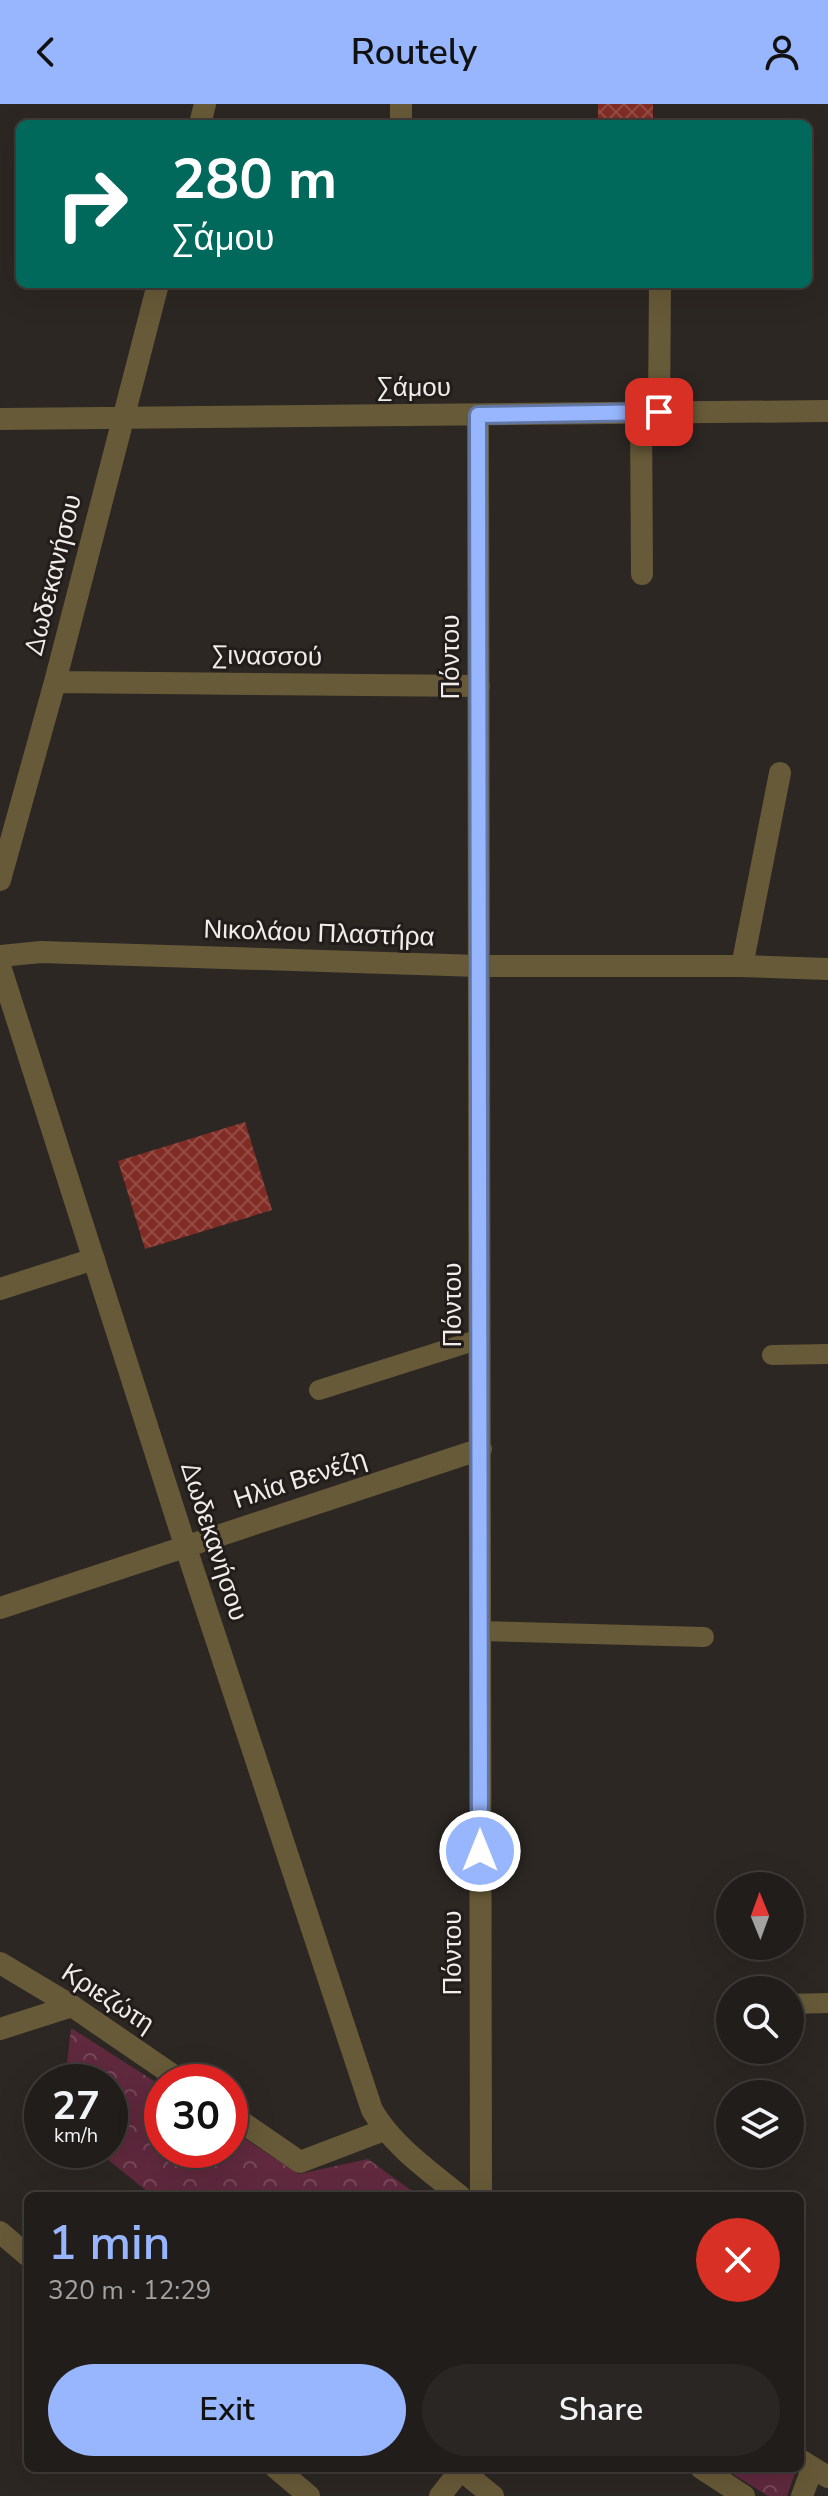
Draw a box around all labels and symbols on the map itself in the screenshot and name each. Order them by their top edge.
street label: Σάμου [377,370,451,405]
pin [625,378,693,446]
street label: Δωδεκανήσου [16,491,90,659]
street label: Πόντου [433,615,468,699]
street label: Σινασσού [212,638,322,674]
street label: Νικολάου Πλαστήρα [203,911,435,955]
street label: Πόντου [435,1263,470,1347]
street label: Ηλία Βενέζη [229,1441,371,1517]
street label: Δωδεκανήσου [172,1457,256,1625]
position arrow [438,1809,522,1893]
north arrow [716,1872,804,1960]
street label: Πόντου [435,1911,470,1995]
street label: Κριεζώτη [55,1955,161,2041]
speed limit sign: 30 [144,2064,248,2168]

